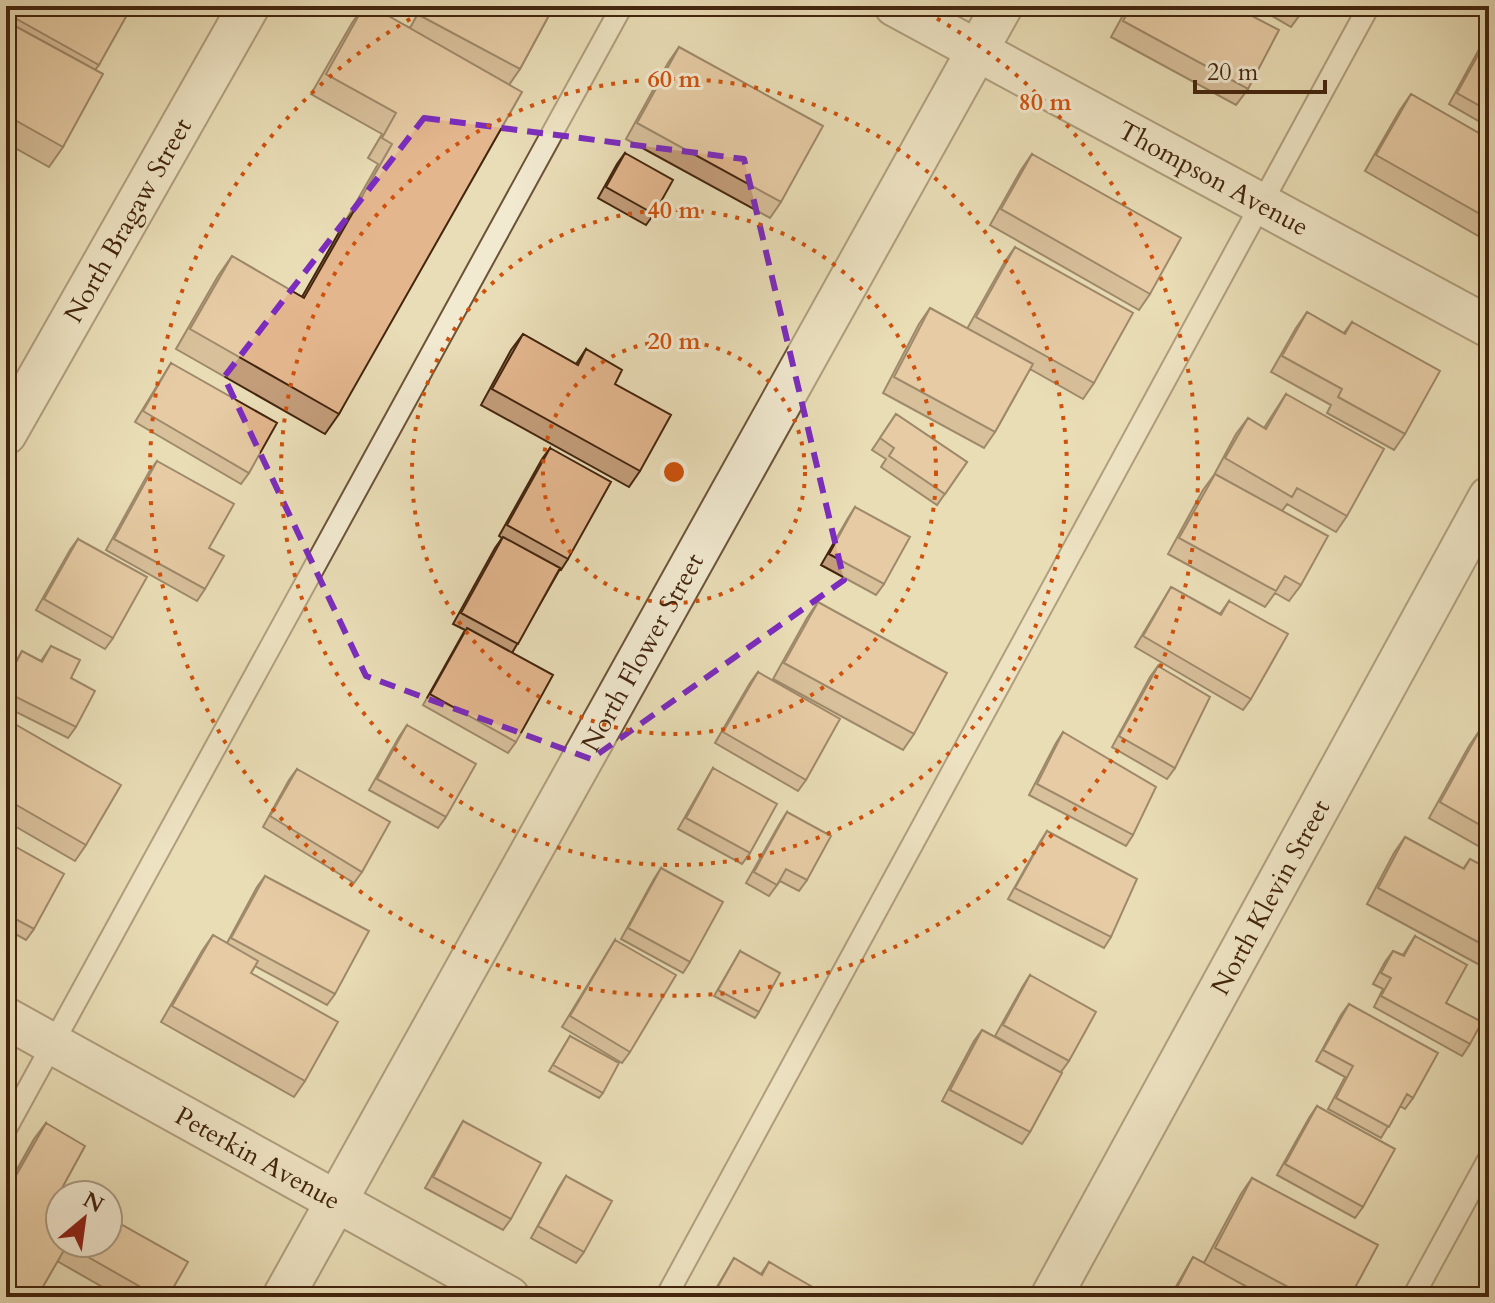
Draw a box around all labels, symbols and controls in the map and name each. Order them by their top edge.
scale bar [1195,44,1325,94]
text: 20 m [1207,56,1259,89]
text: 60 m [647,63,701,96]
text: 80 m [1018,86,1072,119]
street label: North Bragaw Street [56,112,200,329]
street label: Thompson Avenue [1112,113,1315,244]
text: 40 m [647,194,701,227]
text: 20 m [647,325,701,358]
centre of rings [660,458,688,486]
street label: North Flower Street [573,547,712,758]
street label: North Klevin Street [1203,793,1338,1001]
street label: Peterkin Avenue [169,1098,347,1218]
north arrow [44,1179,124,1259]
text: N [78,1185,109,1220]

